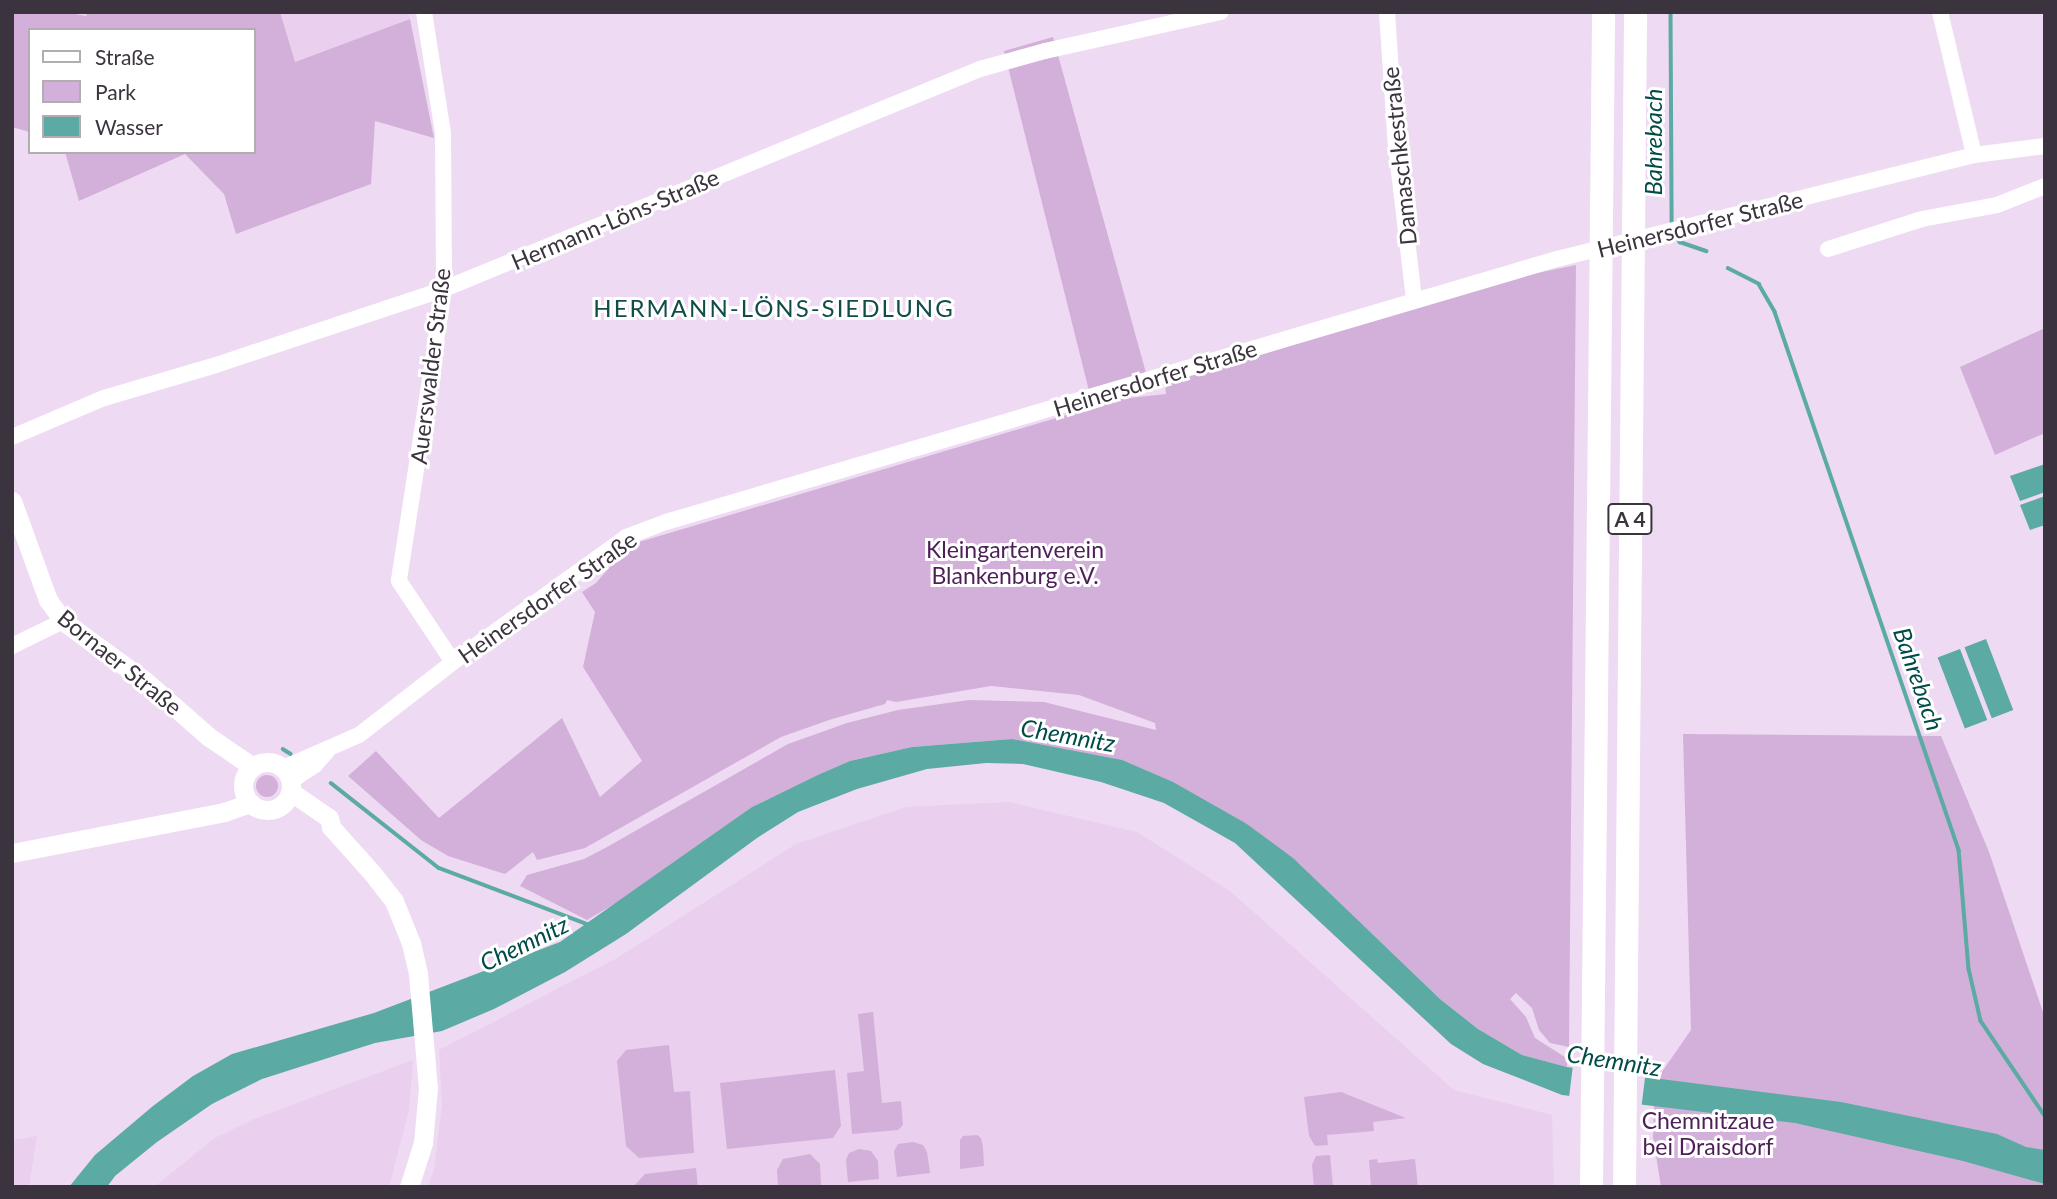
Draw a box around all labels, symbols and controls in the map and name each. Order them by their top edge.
legend [28,28,256,154]
text: Straße [95,44,155,69]
street label: Damaschkestraße [1376,65,1422,247]
text: Park [95,79,136,104]
water label: Bahrebach [1639,88,1667,196]
text: Wasser [95,114,163,139]
street label: Hermann-Löns-Straße [507,163,723,275]
street label: Heinersdorfer Straße [1594,185,1806,263]
street label: Auerswalder Straße [404,266,456,466]
district label: HERMANN-LÖNS-SIEDLUNG [596,294,952,322]
street label: Heinersdorfer Straße [1050,334,1260,422]
road number: A 4 [1606,502,1654,536]
street label: Heinersdorfer Straße [452,525,642,669]
park label: Kleingartenverein Blankenburg e.V. [926,535,1104,589]
street label: Bornaer Straße [52,603,188,721]
water label: Bahrebach [1888,624,1950,734]
water label: Chemnitz [1019,713,1117,757]
water label: Chemnitz [475,909,573,977]
water label: Chemnitz [1565,1038,1663,1082]
park label: Chemnitzaue bei Draisdorf [1642,1106,1774,1160]

